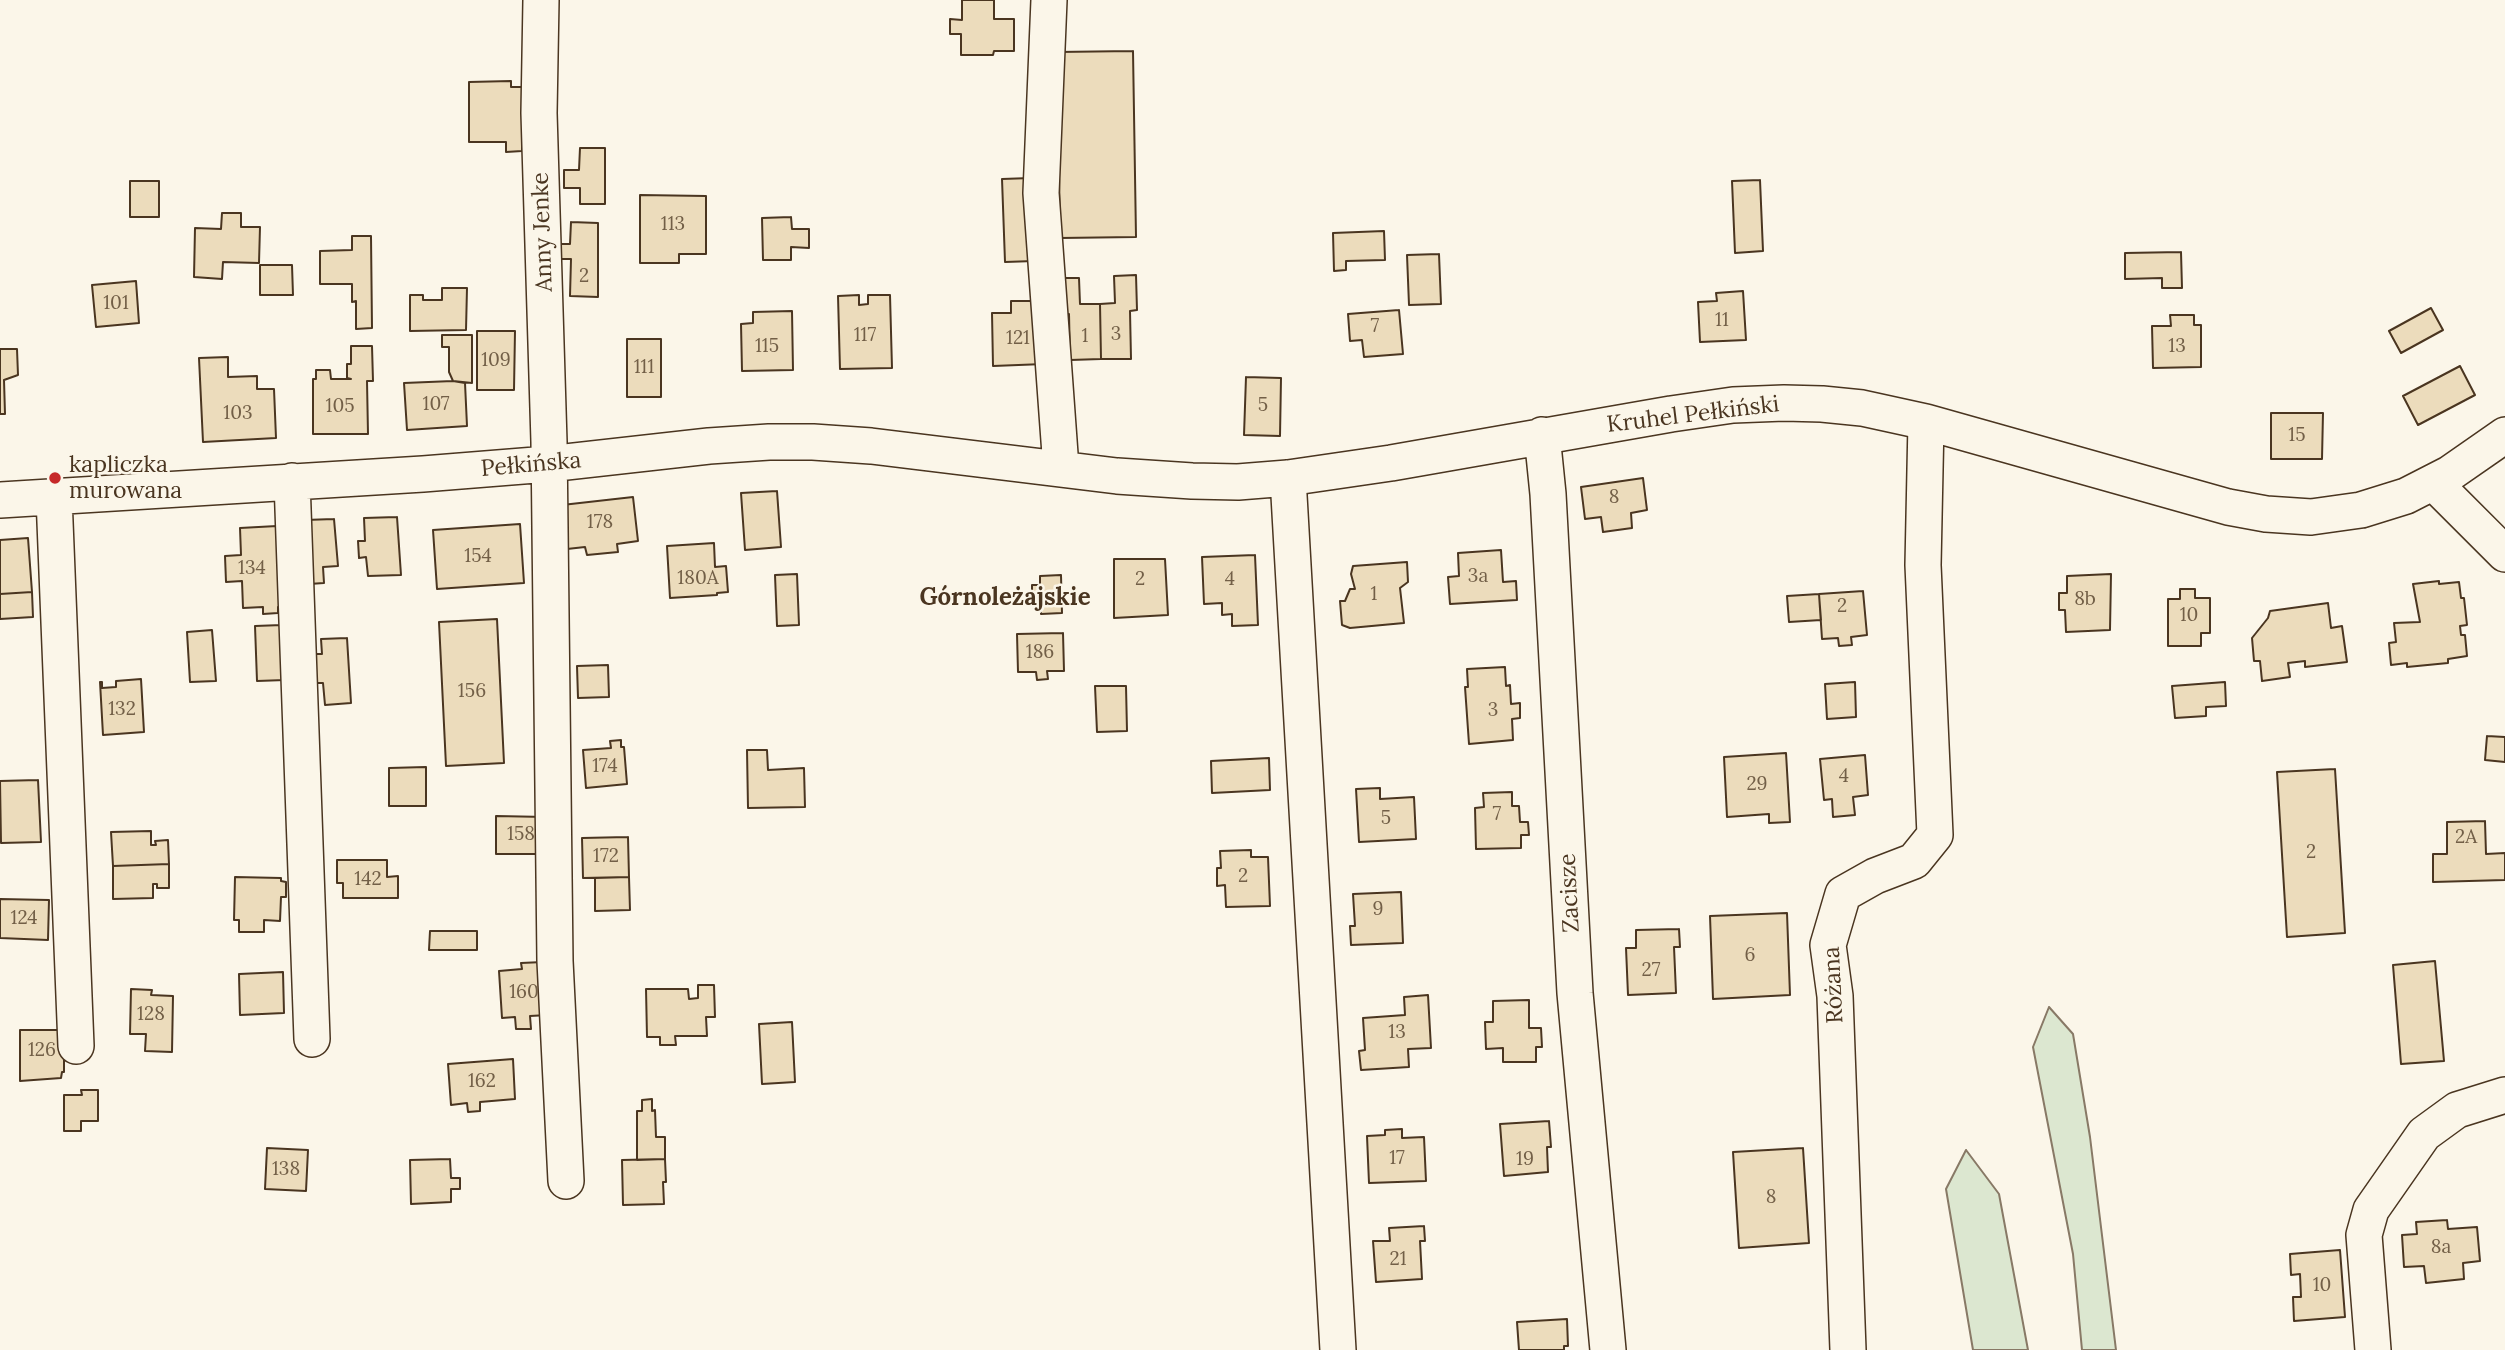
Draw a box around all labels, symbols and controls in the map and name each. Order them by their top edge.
street label: Anny Jenke [527,172,559,292]
house number: 113 [661,214,685,236]
house number: 2 [579,266,589,288]
house number: 101 [103,293,129,315]
house number: 11 [1715,310,1729,332]
house number: 7 [1371,316,1379,338]
house number: 3 [1111,324,1121,346]
house number: 117 [854,325,876,347]
house number: 1 [1082,326,1088,348]
house number: 121 [1006,328,1030,350]
house number: 115 [755,336,779,358]
house number: 13 [2168,336,2186,358]
house number: 109 [481,350,511,372]
house number: 111 [634,357,654,379]
street label: Kruhel Pełkiński [1605,391,1781,439]
house number: 107 [422,394,450,416]
house number: 5 [1258,395,1268,417]
house number: 105 [325,396,355,418]
house number: 103 [223,403,253,425]
house number: 15 [2288,425,2306,447]
street label: Pełkińska [480,447,582,483]
place label: kapliczka murowana [69,451,182,505]
marker: kapliczka murowana [47,470,63,486]
house number: 8 [1609,487,1619,509]
house number: 178 [587,512,613,534]
house number: 154 [464,546,492,568]
house number: 134 [238,558,266,580]
house number: 3a [1468,566,1488,588]
house number: 180A [677,568,719,590]
house number: 2 [1135,569,1145,591]
house number: 4 [1225,569,1235,591]
district label: Górnoleżajskie [919,584,1091,612]
house number: 1 [1371,584,1377,606]
house number: 8b [2074,589,2096,611]
house number: 2 [1837,596,1847,618]
house number: 10 [2180,605,2198,627]
house number: 186 [1026,642,1054,664]
house number: 156 [458,681,486,703]
house number: 132 [108,699,136,721]
house number: 3 [1488,700,1498,722]
house number: 174 [592,756,618,778]
house number: 4 [1839,766,1849,788]
house number: 29 [1746,774,1768,796]
house number: 7 [1493,804,1501,826]
house number: 5 [1381,808,1391,830]
house number: 158 [507,824,535,846]
house number: 2A [2455,827,2477,849]
house number: 2 [2306,842,2316,864]
house number: 172 [593,846,619,868]
street label: Zacisze [1554,853,1586,933]
house number: 2 [1238,866,1248,888]
house number: 142 [354,869,382,891]
house number: 9 [1373,899,1383,921]
house number: 124 [11,908,37,930]
house number: 6 [1745,945,1755,967]
street label: Różana [1818,946,1850,1024]
house number: 27 [1642,960,1660,982]
house number: 160 [509,982,539,1004]
house number: 128 [137,1004,165,1026]
house number: 13 [1388,1022,1406,1044]
house number: 126 [28,1040,56,1062]
house number: 162 [468,1071,496,1093]
house number: 17 [1389,1148,1405,1170]
house number: 19 [1516,1149,1534,1171]
house number: 138 [272,1159,300,1181]
house number: 8 [1766,1187,1776,1209]
house number: 8a [2431,1237,2451,1259]
house number: 21 [1389,1249,1407,1271]
house number: 10 [2313,1275,2331,1297]

